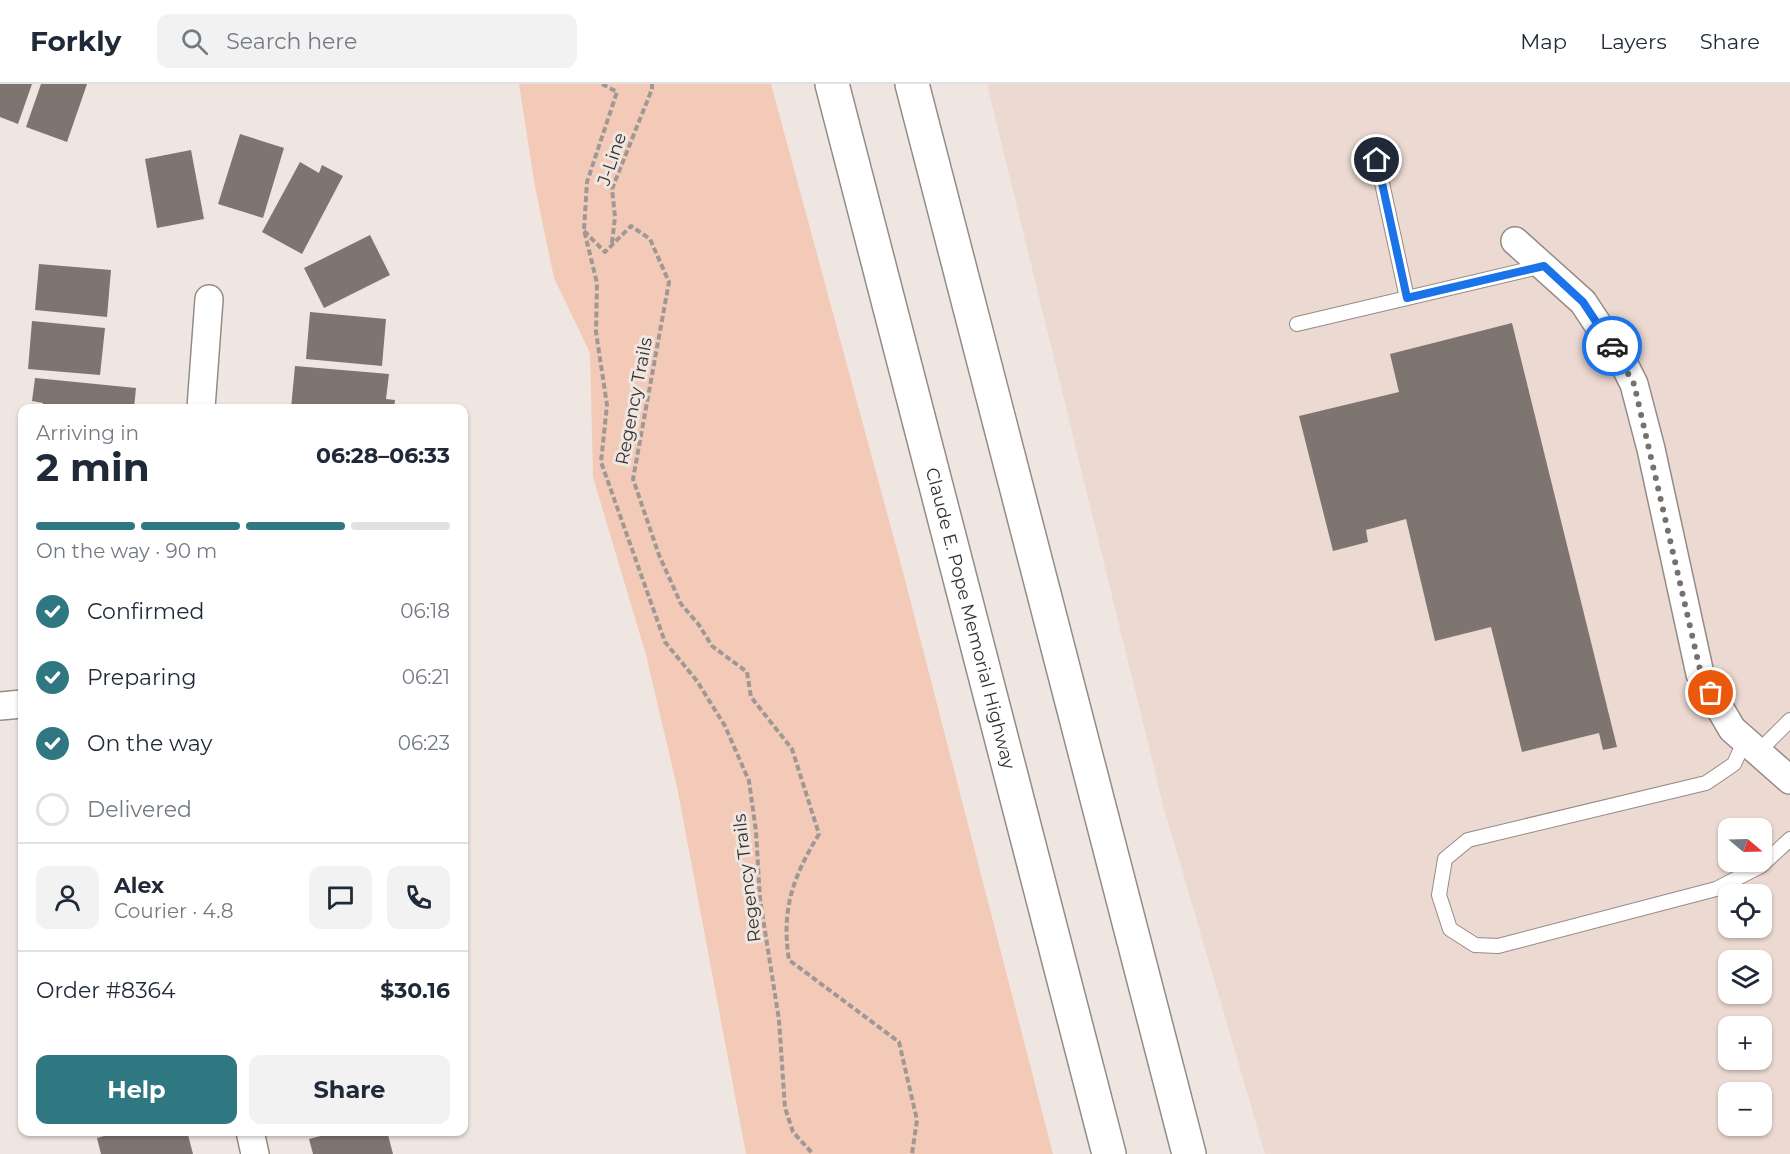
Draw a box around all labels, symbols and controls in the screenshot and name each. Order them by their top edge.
search box [157,14,577,68]
text: Forkly [30,24,121,58]
icon: search [178,25,211,58]
text: Search here [226,28,357,55]
text: Map [1520,29,1567,54]
text: Layers [1600,29,1667,54]
text: Share [1700,29,1760,54]
street label: J-Line [592,130,631,189]
pin [1351,134,1402,185]
icon: home [1360,143,1393,176]
courier [1582,316,1642,376]
icon: car [1596,330,1629,363]
street label: Regency Trails [611,335,657,467]
text: Arriving in [36,421,139,445]
text: 06:28–06:33 [316,442,450,469]
text: 2 min [36,443,150,491]
street label: Claude E. Pope Memorial Highway [921,465,1020,772]
text: On the way · 90 m [36,539,217,563]
icon: check [36,595,69,628]
text: Confirmed [87,598,204,625]
text: 06:18 [400,599,450,623]
icon: check [36,661,69,694]
text: Preparing [87,664,196,691]
text: 06:21 [402,665,450,689]
pin [1685,667,1736,718]
icon: bag [1694,676,1727,709]
icon: check [36,727,69,760]
text: On the way [87,730,212,757]
text: 06:23 [398,731,450,755]
text: Delivered [87,796,192,823]
street label: Regency Trails [728,812,766,944]
north arrow [1718,818,1772,872]
map controls [1718,818,1772,1136]
button: person [36,866,99,929]
button: chat [309,866,372,929]
button: phone [387,866,450,929]
text: Alex [114,872,164,899]
button: locate [1718,884,1772,938]
text: Courier · 4.8 [114,899,233,923]
button: layers [1718,950,1772,1004]
text: Order #8364 [36,977,176,1004]
text: $30.16 [380,977,450,1004]
button: + [1718,1016,1772,1070]
button: Help [36,1055,237,1124]
button: Share [249,1055,450,1124]
button: − [1718,1082,1772,1136]

